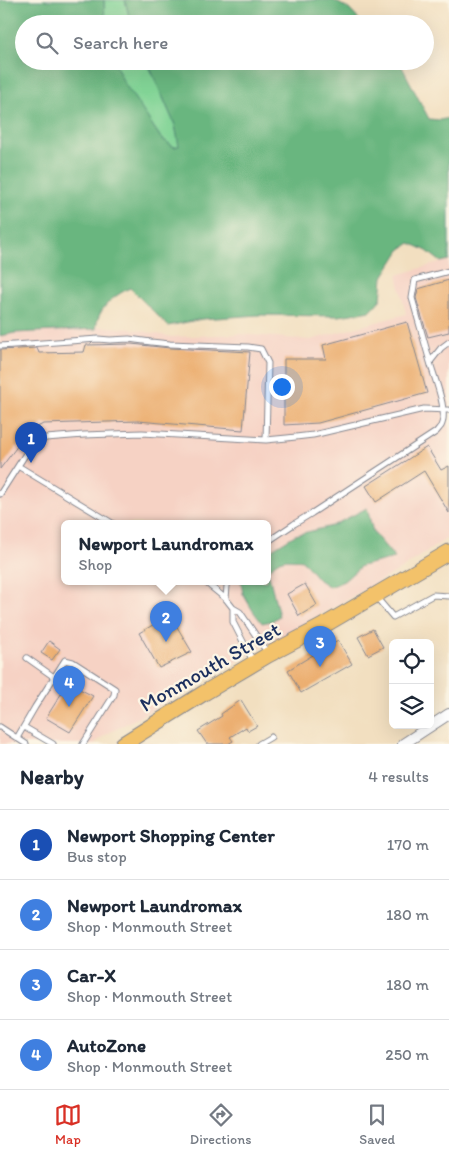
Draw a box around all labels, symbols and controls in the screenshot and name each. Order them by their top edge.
search box [15,15,434,70]
icon: search [33,29,61,57]
text: Search here [73,31,168,54]
your location [269,374,295,400]
pin: 1 [15,422,47,463]
popup [61,520,271,585]
text: Newport Laundromax [79,532,254,555]
text: Shop [79,555,112,574]
pin: 2 [150,601,182,642]
street label: Monmouth Street [135,616,285,717]
pin: 3 [304,626,336,667]
map controls [389,639,434,729]
button: locate [389,639,434,684]
pin: 4 [53,666,85,707]
button: layers [389,684,434,729]
text: Nearby [20,764,84,789]
text: 4 results [368,767,429,786]
text: Newport Shopping Center [67,824,275,847]
text: 1 [32,835,40,854]
text: 170 m [387,835,429,854]
text: Bus stop [67,847,127,866]
text: Newport Laundromax [67,894,242,917]
text: 2 [32,905,40,924]
text: 180 m [386,905,429,924]
text: Shop · Monmouth Street [67,917,232,936]
text: Car-X [67,964,116,987]
text: 3 [32,975,40,994]
text: 180 m [386,975,429,994]
text: Shop · Monmouth Street [67,987,232,1006]
text: AutoZone [67,1034,146,1057]
text: 4 [31,1045,41,1064]
text: 250 m [385,1045,429,1064]
text: Shop · Monmouth Street [67,1057,232,1076]
tab: Map [54,1101,82,1148]
tab: Directions [190,1101,251,1148]
tab: Saved [359,1101,395,1148]

